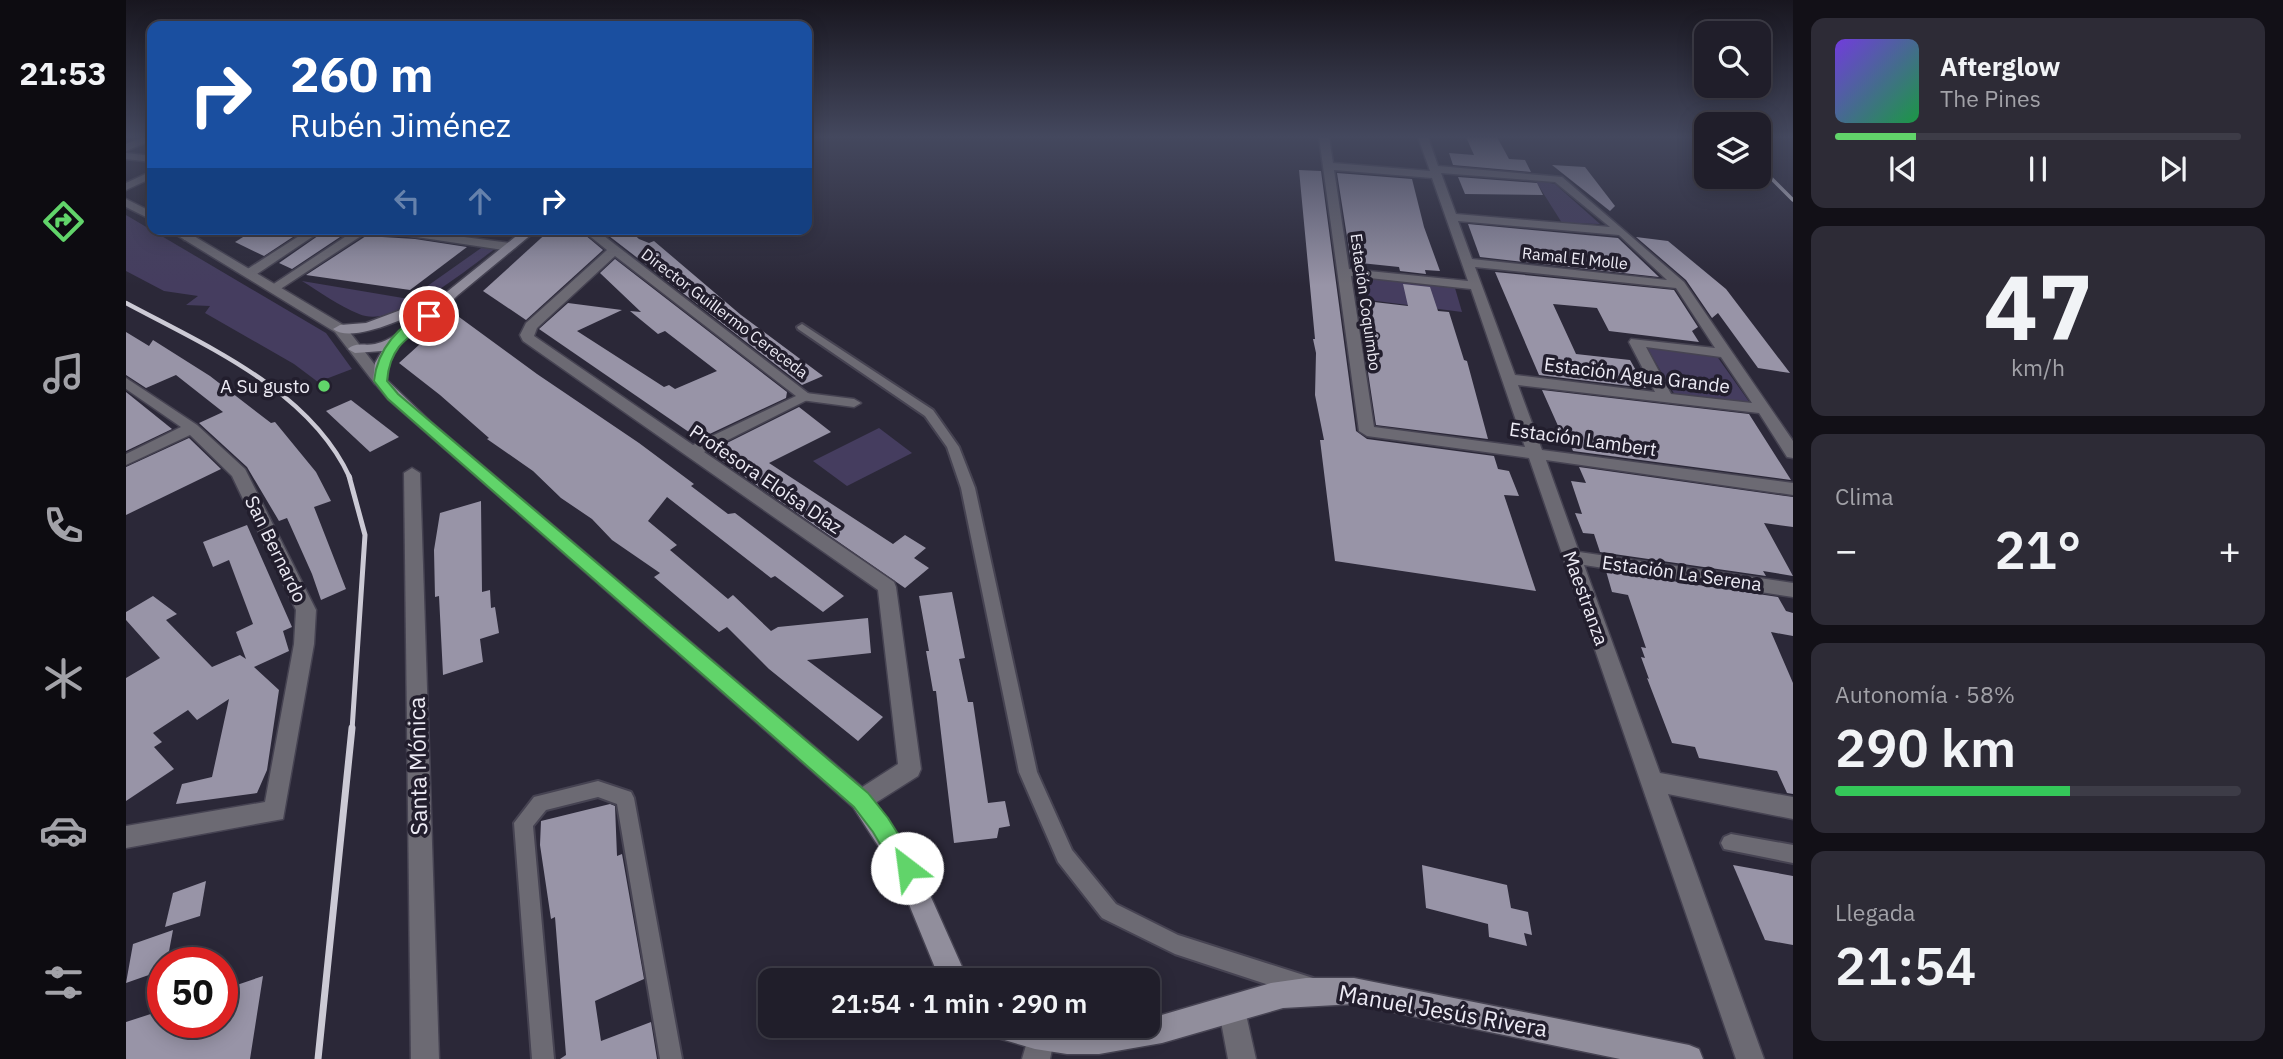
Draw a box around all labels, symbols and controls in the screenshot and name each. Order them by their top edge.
map controls [1694,21,1771,189]
button: search [1694,21,1771,98]
text: 260 m [290,42,434,105]
icon: right [175,49,266,140]
text: Afterglow [1940,49,2060,83]
text: 21:53 [19,52,107,94]
text: The Pines [1940,83,2041,113]
text: Rubén Jiménez [290,104,511,146]
button: layers [1694,112,1771,189]
icon: previous [1884,150,1922,188]
icon: pause [2019,150,2057,188]
icon: next [2154,150,2192,188]
icon: left [388,182,426,220]
icon: ahead [461,182,499,220]
icon: right [534,182,572,220]
icon: directions [39,197,88,246]
street label: Estación Coquimbo [1346,232,1386,372]
street label: Ramal El Molle [1521,243,1629,274]
street label: Director Guillermo Cereceda [638,244,813,383]
text: 47 [1983,247,2093,365]
pin [399,286,459,346]
icon: arrive [410,297,448,335]
icon: music [39,349,88,398]
street label: Estación Agua Grande [1543,352,1731,398]
text: km/h [2011,352,2065,382]
place label: A Su gusto [220,374,310,398]
marker: A Su gusto [316,378,332,394]
street label: Estación Lambert [1508,417,1658,461]
street label: Profesora Eloísa Díaz [685,419,847,539]
text: Clima [1835,481,1894,511]
street label: San Bernardo [240,492,312,606]
icon: phone [39,501,88,550]
text: 21° [1995,516,2081,583]
text: − [1835,525,1858,574]
text: + [2218,525,2241,574]
street label: Maestranza [1558,548,1614,648]
street label: Estación La Serena [1601,550,1763,596]
icon: climate [39,654,88,703]
text: Autonomía · 58% [1835,679,2015,709]
street label: Santa Mónica [401,696,433,836]
text: 290 km [1835,714,2016,781]
icon: car [39,806,88,855]
position arrow [870,831,944,905]
text: Llegada [1835,897,1915,927]
text: 21:54 [1835,932,1976,999]
speed limit sign: 50 [147,947,238,1038]
icon: filters [39,958,88,1007]
street label: Manuel Jesús Rivera [1336,977,1550,1043]
text: 21:54 · 1 min · 290 m [831,986,1087,1020]

